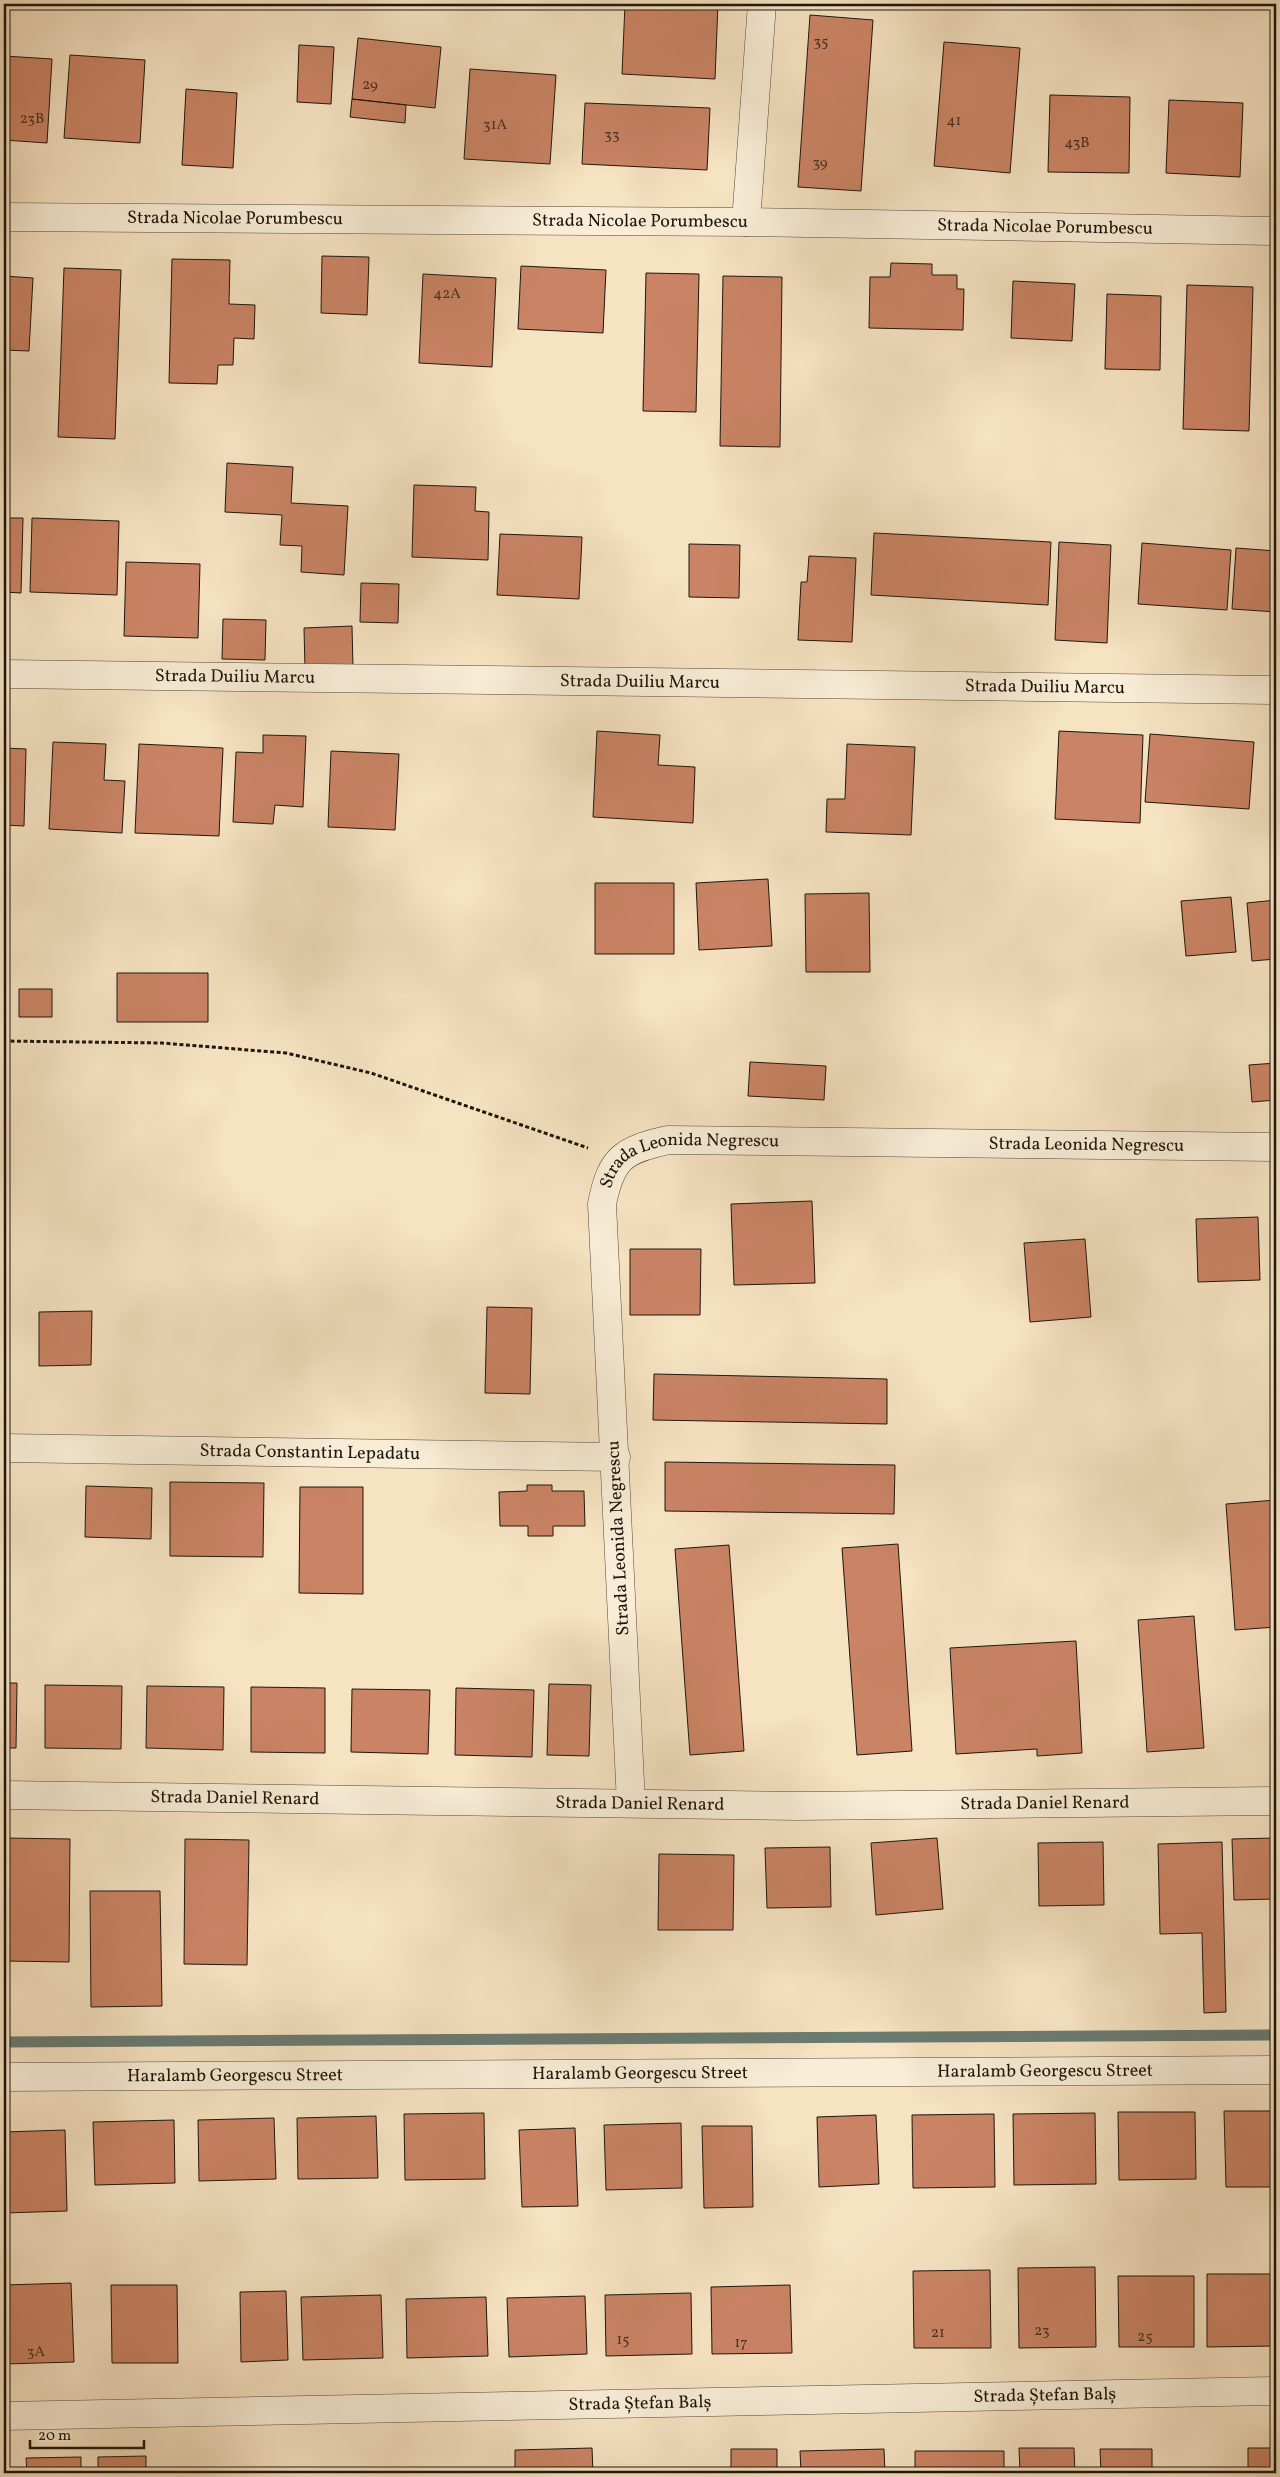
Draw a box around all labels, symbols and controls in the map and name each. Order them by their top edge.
house number: 35 [814,32,828,53]
house number: 29 [362,75,378,96]
house number: 23B [20,109,44,130]
house number: 41 [947,111,961,132]
house number: 31A [483,115,507,136]
house number: 33 [604,125,620,146]
house number: 43B [1064,133,1090,154]
house number: 39 [812,153,828,174]
street label: Strada Nicolae Porumbescu [127,205,343,232]
street label: Strada Nicolae Porumbescu [532,208,748,235]
street label: Strada Nicolae Porumbescu [937,213,1153,241]
house number: 42A [433,284,461,305]
street label: Strada Duiliu Marcu [155,663,315,690]
street label: Strada Duiliu Marcu [560,668,720,696]
street label: Strada Duiliu Marcu [965,674,1125,701]
street label: Strada Leonida Negrescu [594,1127,779,1192]
street label: Strada Leonida Negrescu [988,1131,1184,1158]
street label: Strada Constantin Lepadatu [199,1438,421,1467]
street label: Strada Leonida Negrescu [601,1440,637,1636]
street label: Strada Daniel Renard [150,1785,320,1812]
street label: Strada Daniel Renard [555,1790,725,1817]
street label: Strada Daniel Renard [960,1790,1130,1817]
street label: Haralamb Georgescu Street [937,2058,1153,2084]
street label: Haralamb Georgescu Street [532,2060,748,2087]
street label: Haralamb Georgescu Street [127,2063,343,2089]
house number: 23 [1034,2321,1050,2342]
house number: 21 [931,2323,945,2344]
house number: 25 [1137,2327,1153,2348]
house number: 15 [616,2330,630,2351]
house number: 17 [734,2333,748,2354]
house number: 3A [27,2342,46,2363]
street label: Strada Ștefan Balș [973,2382,1116,2409]
street label: Strada Ștefan Balș [568,2390,712,2417]
scale bar [30,2417,144,2449]
text: 20 m [38,2426,71,2447]

